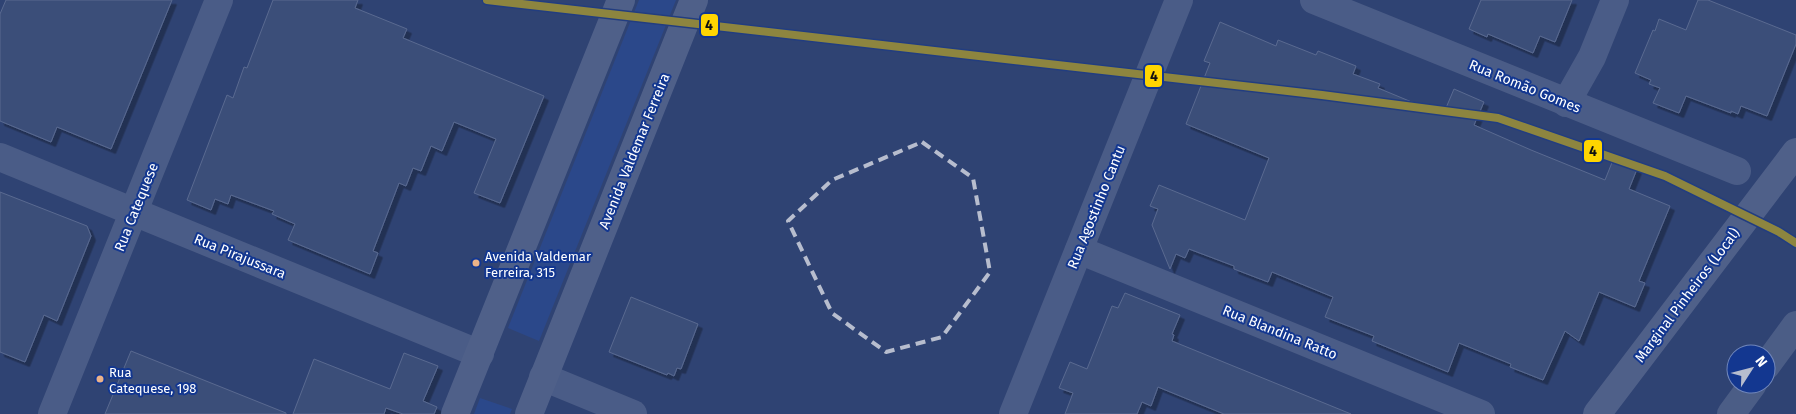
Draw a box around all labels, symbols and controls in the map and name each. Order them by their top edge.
line badge: 4 [700,13,719,37]
text: 4 [705,17,713,34]
street label: Rua Romão Gomes [1466,56,1584,117]
line badge: 4 [1144,64,1163,88]
text: 4 [1150,68,1158,85]
street label: Avenida Valdemar Ferreira [595,71,673,231]
line badge: 4 [1583,139,1603,163]
street label: Rua Agostinho Cantu [1064,143,1129,271]
text: 4 [1589,143,1597,160]
street label: Rua Catequese [111,160,162,254]
street label: Marginal Pinheiros (Local) [1631,225,1744,366]
street label: Rua Pirajussara [191,230,288,283]
place label: Avenida Valdemar Ferreira, 315 [485,249,591,280]
marker: Avenida Valdemar Ferreira, 315 [471,258,481,268]
street label: Rua Blandina Ratto [1220,302,1340,363]
north arrow [1726,344,1776,394]
text: N [1752,353,1771,370]
place label: Rua Catequese, 198 [109,365,196,396]
marker: Rua Catequese, 198 [95,374,105,384]

